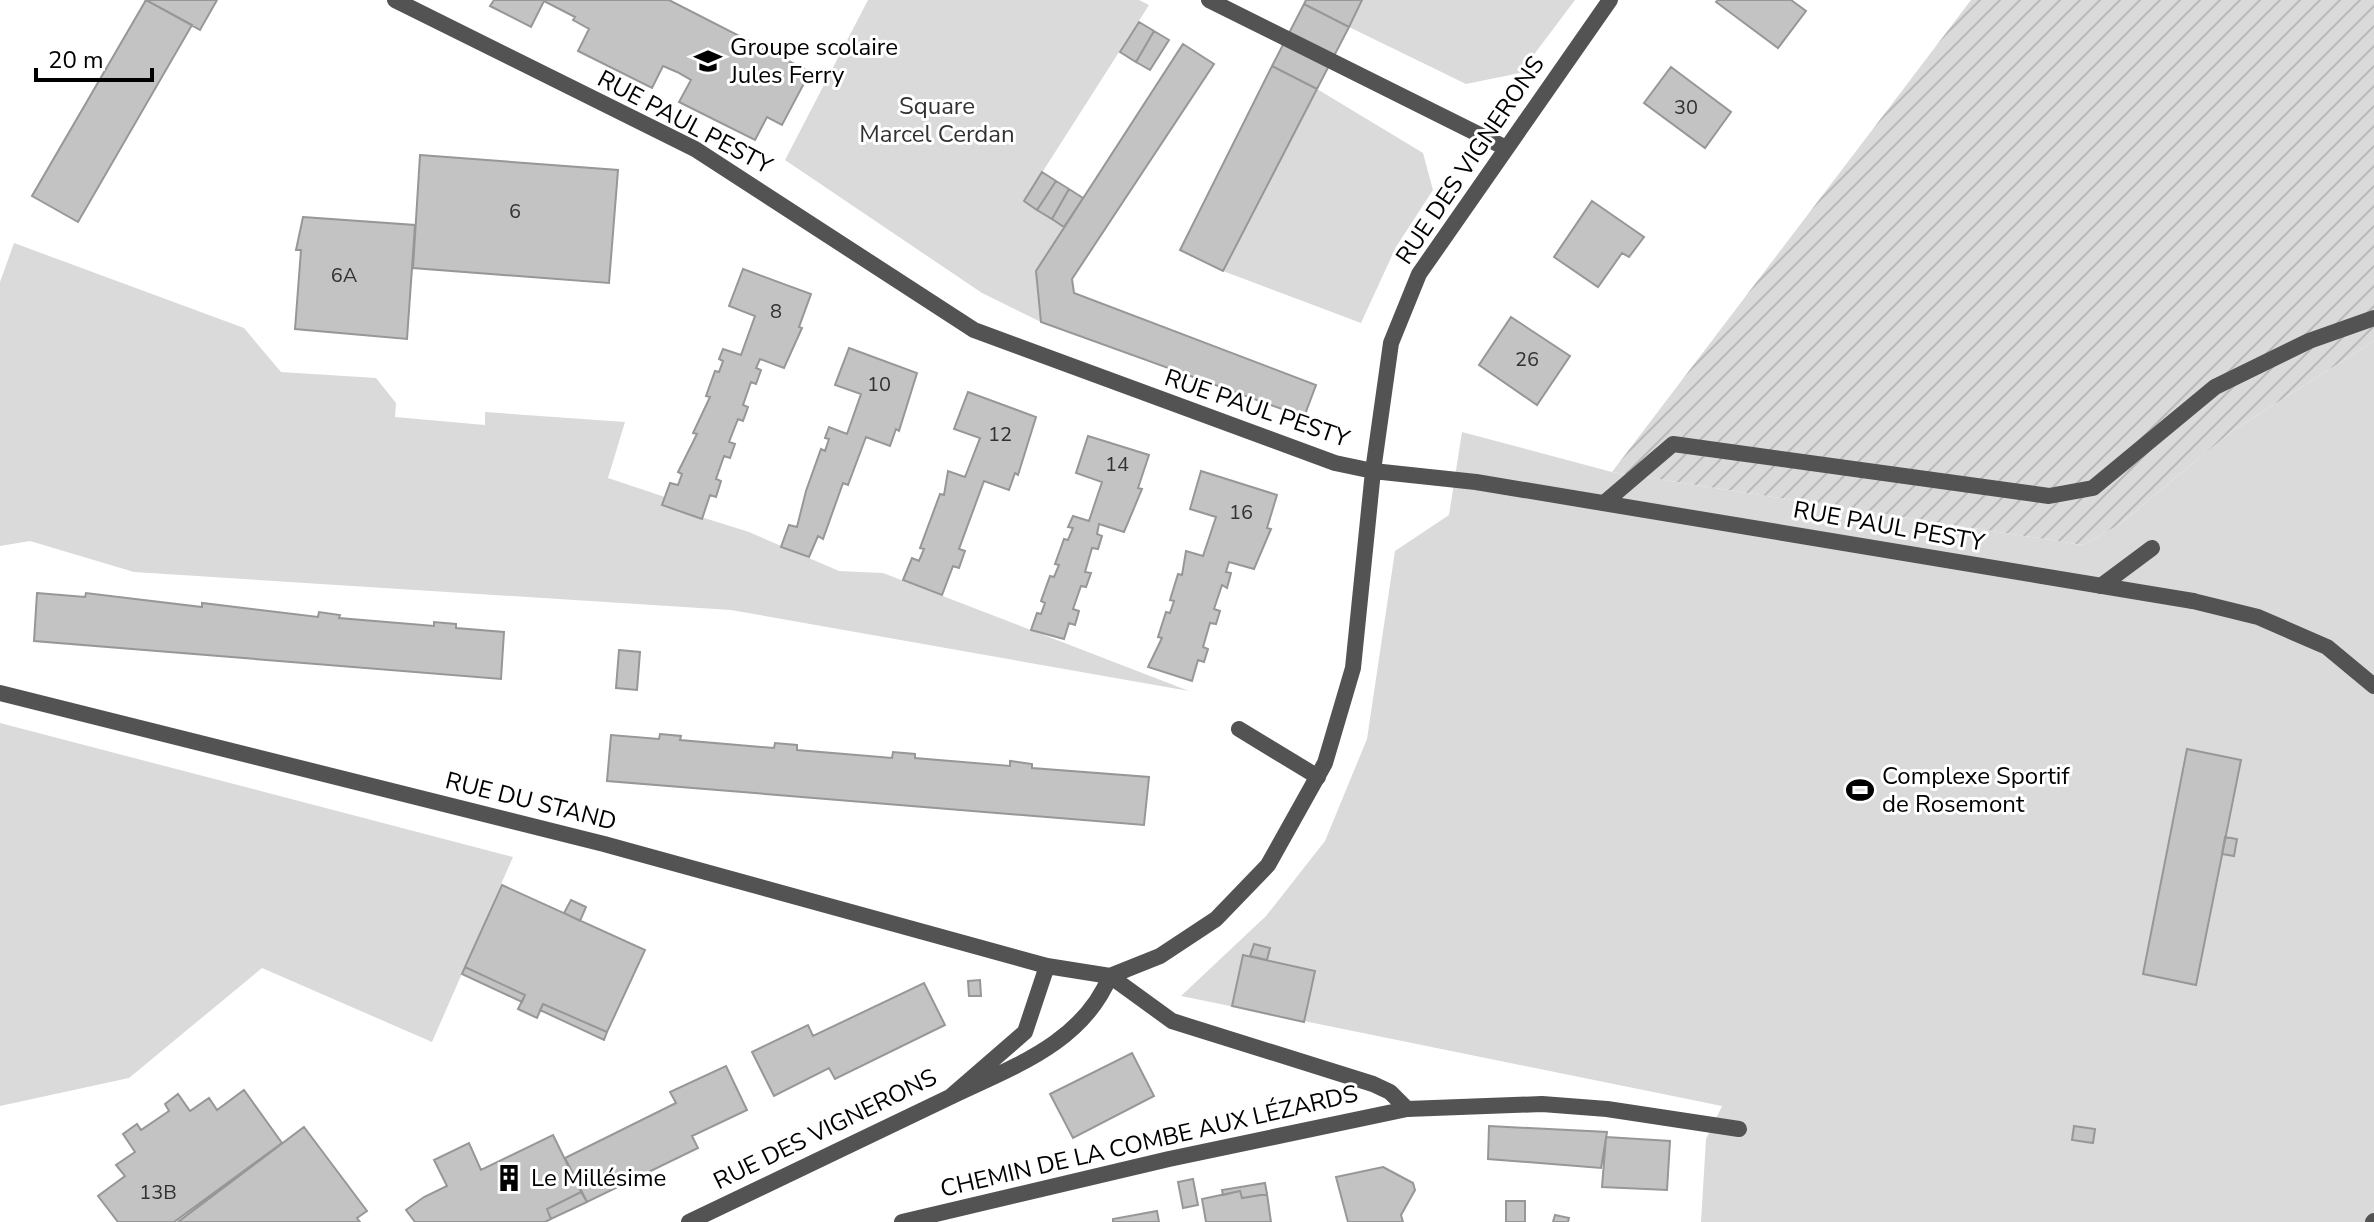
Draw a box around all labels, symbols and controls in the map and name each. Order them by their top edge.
place label: Groupe scolaire Jules Ferry [729,31,898,91]
scale bar [36,32,152,82]
text: 20 m [48,44,104,76]
school or university icon: Groupe scolaire Jules Ferry [693,46,723,76]
street label: RUE DES VIGNERONS [1388,50,1552,270]
street label: RUE PAUL PESTY [592,62,779,182]
park label: Square Marcel Cerdan [859,90,1015,150]
house number: 30 [1674,94,1698,121]
house number: 6 [509,198,521,225]
house number: 6A [331,262,358,289]
house number: 8 [770,298,782,325]
house number: 26 [1515,346,1539,373]
street label: RUE PAUL PESTY [1160,361,1354,455]
house number: 10 [867,371,891,398]
house number: 12 [988,421,1012,448]
house number: 14 [1105,451,1129,478]
street label: RUE PAUL PESTY [1791,493,1988,559]
house number: 16 [1229,499,1253,526]
place label: Complexe Sportif de Rosemont [1882,760,2070,820]
street label: RUE DU STAND [442,764,620,838]
sports icon: Complexe Sportif de Rosemont [1845,775,1875,805]
street label: RUE DES VIGNERONS [708,1061,942,1197]
street label: CHEMIN DE LA COMBE AUX LÉZARDS [937,1077,1361,1205]
place label: Le Millésime [531,1162,666,1194]
building icon: Le Millésime [494,1163,524,1193]
house number: 13B [139,1179,177,1206]

